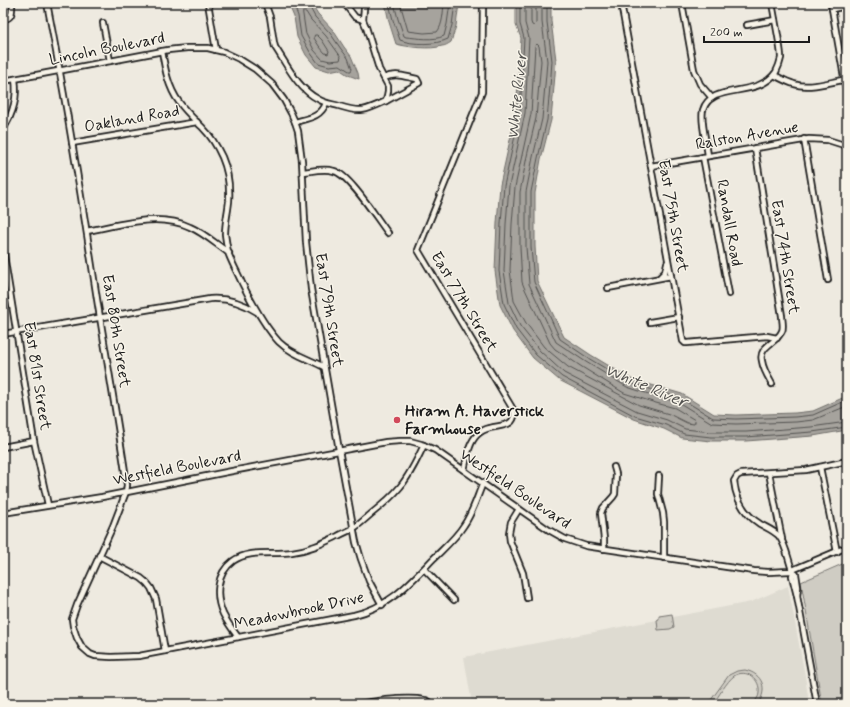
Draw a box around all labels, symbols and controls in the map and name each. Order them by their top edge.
scale bar [704,18,809,44]
text: 200 m [710,25,743,41]
street label: Lincoln Boulevard [47,27,167,71]
water label: White River [501,48,533,141]
street label: Oakland Road [83,100,181,138]
street label: Ralston Avenue [694,117,800,155]
street label: East 75th Street [653,158,693,275]
street label: Randall Road [711,178,747,268]
street label: East 74th Street [766,198,805,316]
street label: East 77th Street [426,248,503,357]
street label: East 79th Street [310,251,348,369]
street label: East 80th Street [97,273,135,390]
street label: East 81st Street [18,320,56,432]
water label: White River [602,359,693,414]
place label: Hiram A. Haverstick Farmhouse [405,401,545,440]
marker: Hiram A. Haverstick Farmhouse [392,415,402,425]
street label: Westfield Boulevard [455,444,575,534]
street label: Westfield Boulevard [111,445,243,491]
street label: Meadowbrook Drive [232,587,366,635]

